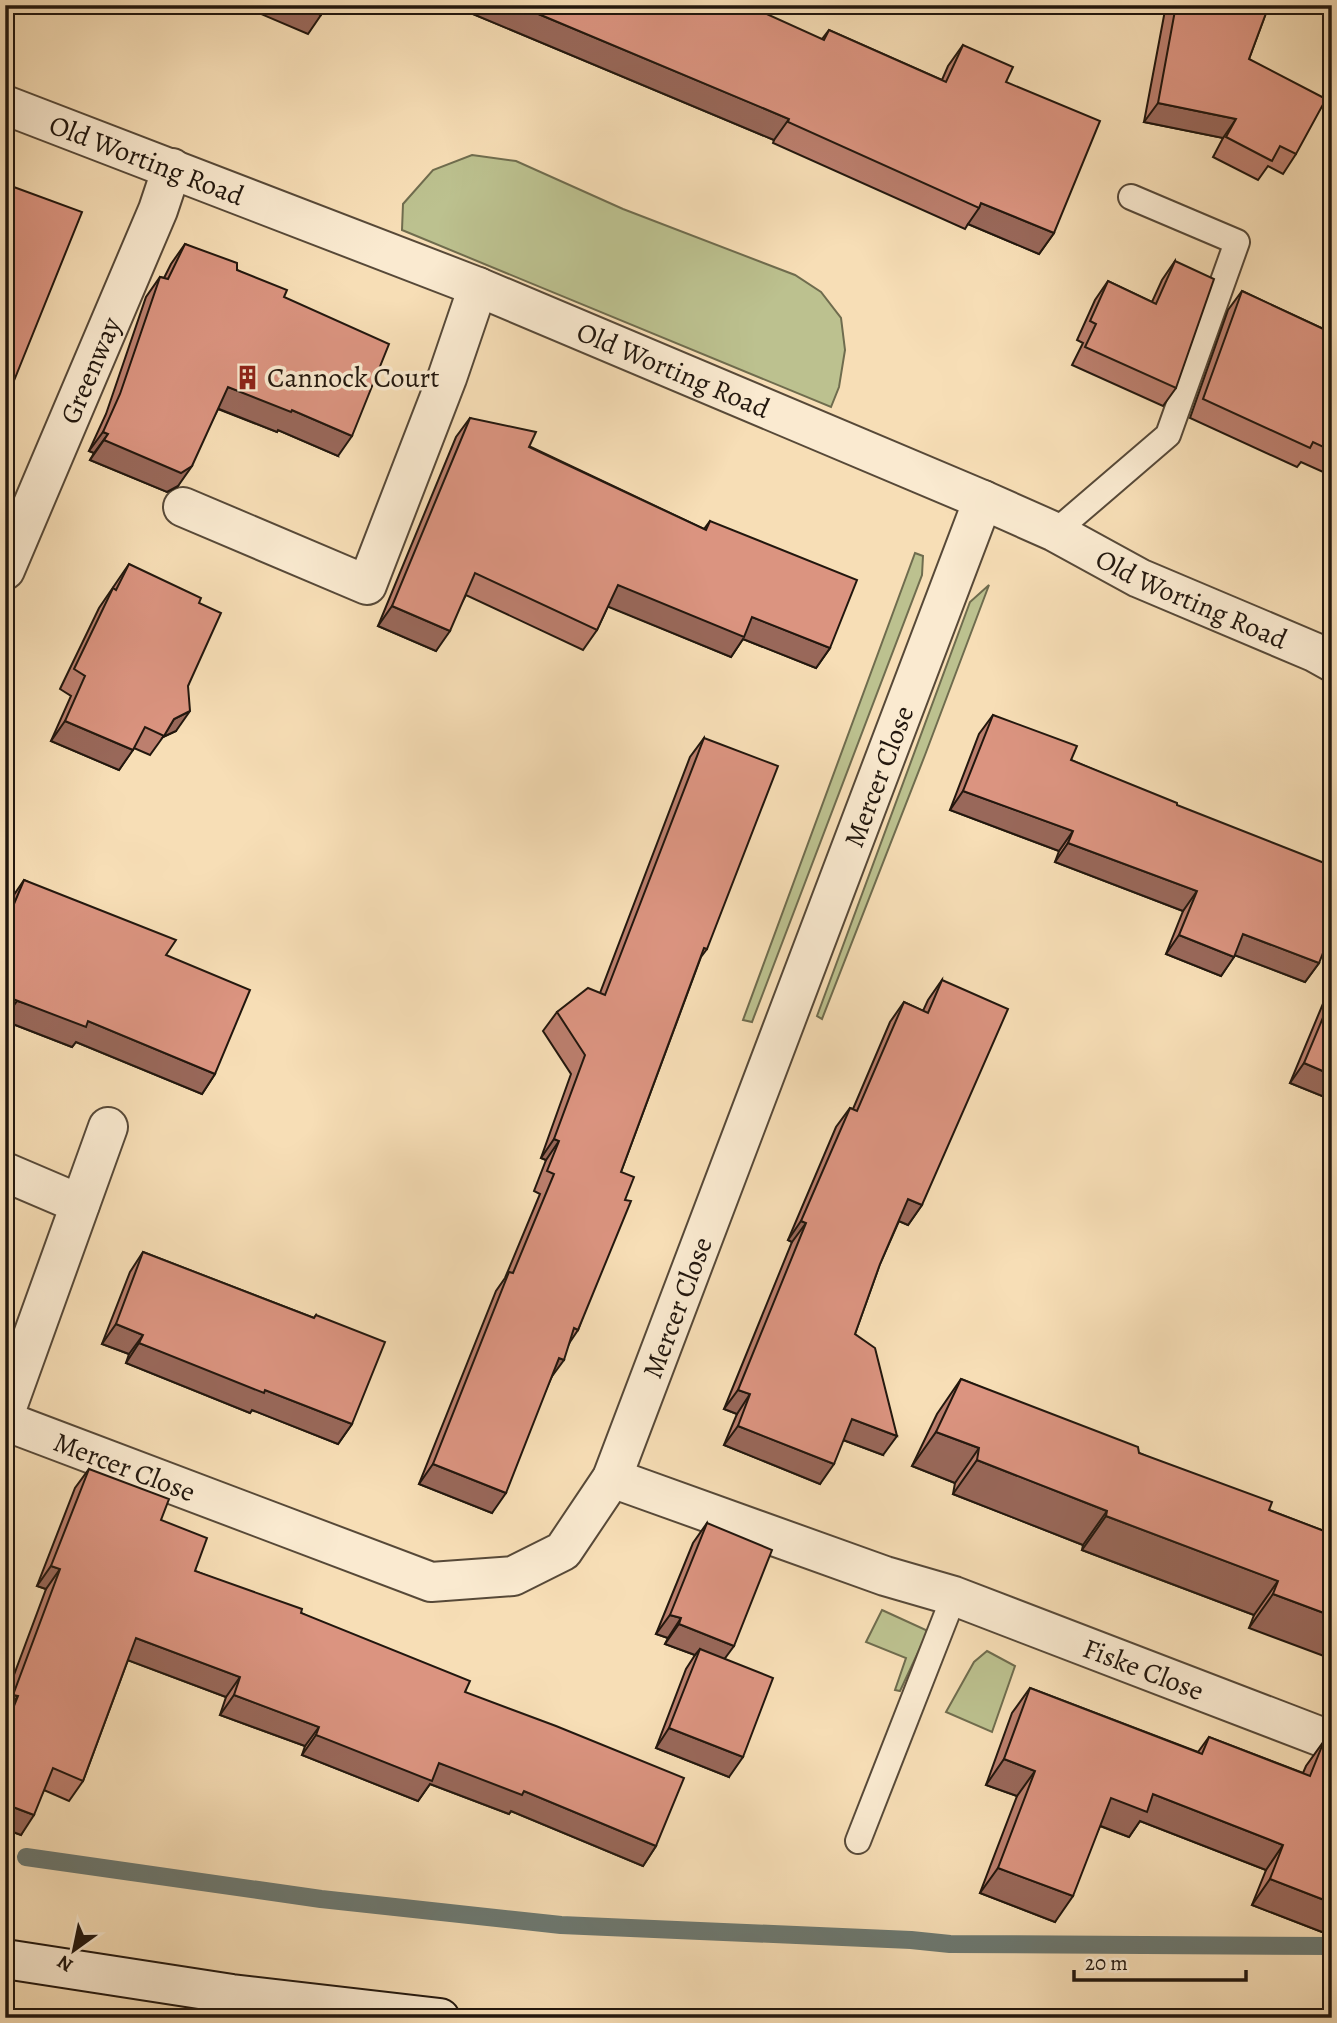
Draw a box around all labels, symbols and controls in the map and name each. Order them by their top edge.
street label: Old Worting Road [44,106,250,216]
street label: Greenway [51,311,131,430]
street label: Old Worting Road [571,313,776,428]
place label: Cannock Court [267,359,440,397]
building icon: Cannock Court [233,363,261,391]
street label: Old Worting Road [1089,540,1294,659]
street label: Mercer Close [835,700,923,853]
street label: Mercer Close [634,1231,722,1384]
street label: Mercer Close [48,1423,201,1511]
street label: Fiske Close [1077,1629,1209,1710]
north arrow [38,1914,108,1984]
scale bar [1074,1939,1246,1983]
text: N [52,1949,78,1978]
text: 20 m [1085,1949,1128,1977]

